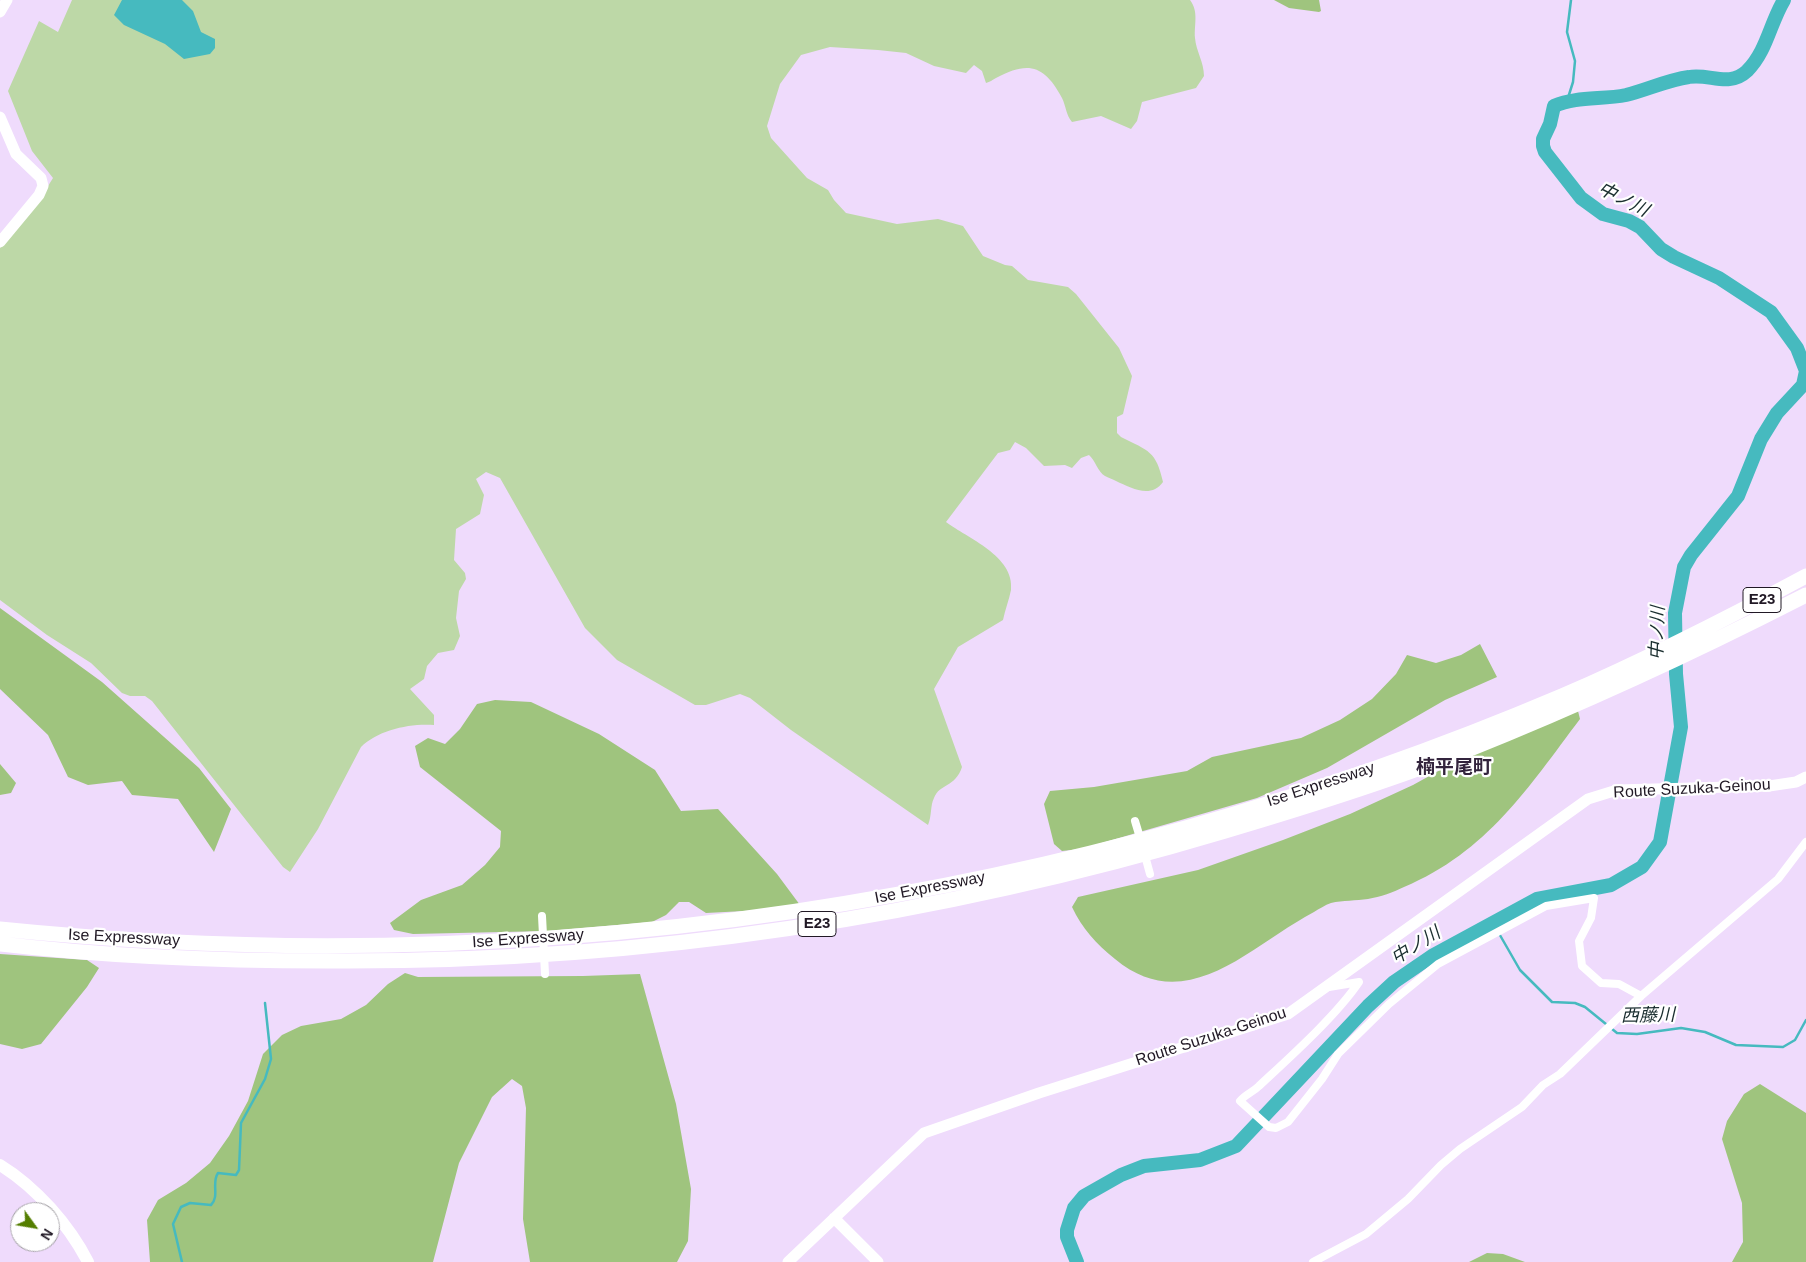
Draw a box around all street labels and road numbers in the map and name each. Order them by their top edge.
road number: E23 [1743,588,1781,612]
street label: Ise Expressway [1265,759,1377,811]
street label: Route Suzuka-Geinou [1613,775,1771,803]
street label: Ise Expressway [873,868,987,908]
road number: E23 [798,912,836,936]
street label: Ise Expressway [68,925,180,951]
street label: Ise Expressway [471,926,585,952]
street label: Route Suzuka-Geinou [1133,1004,1289,1070]

